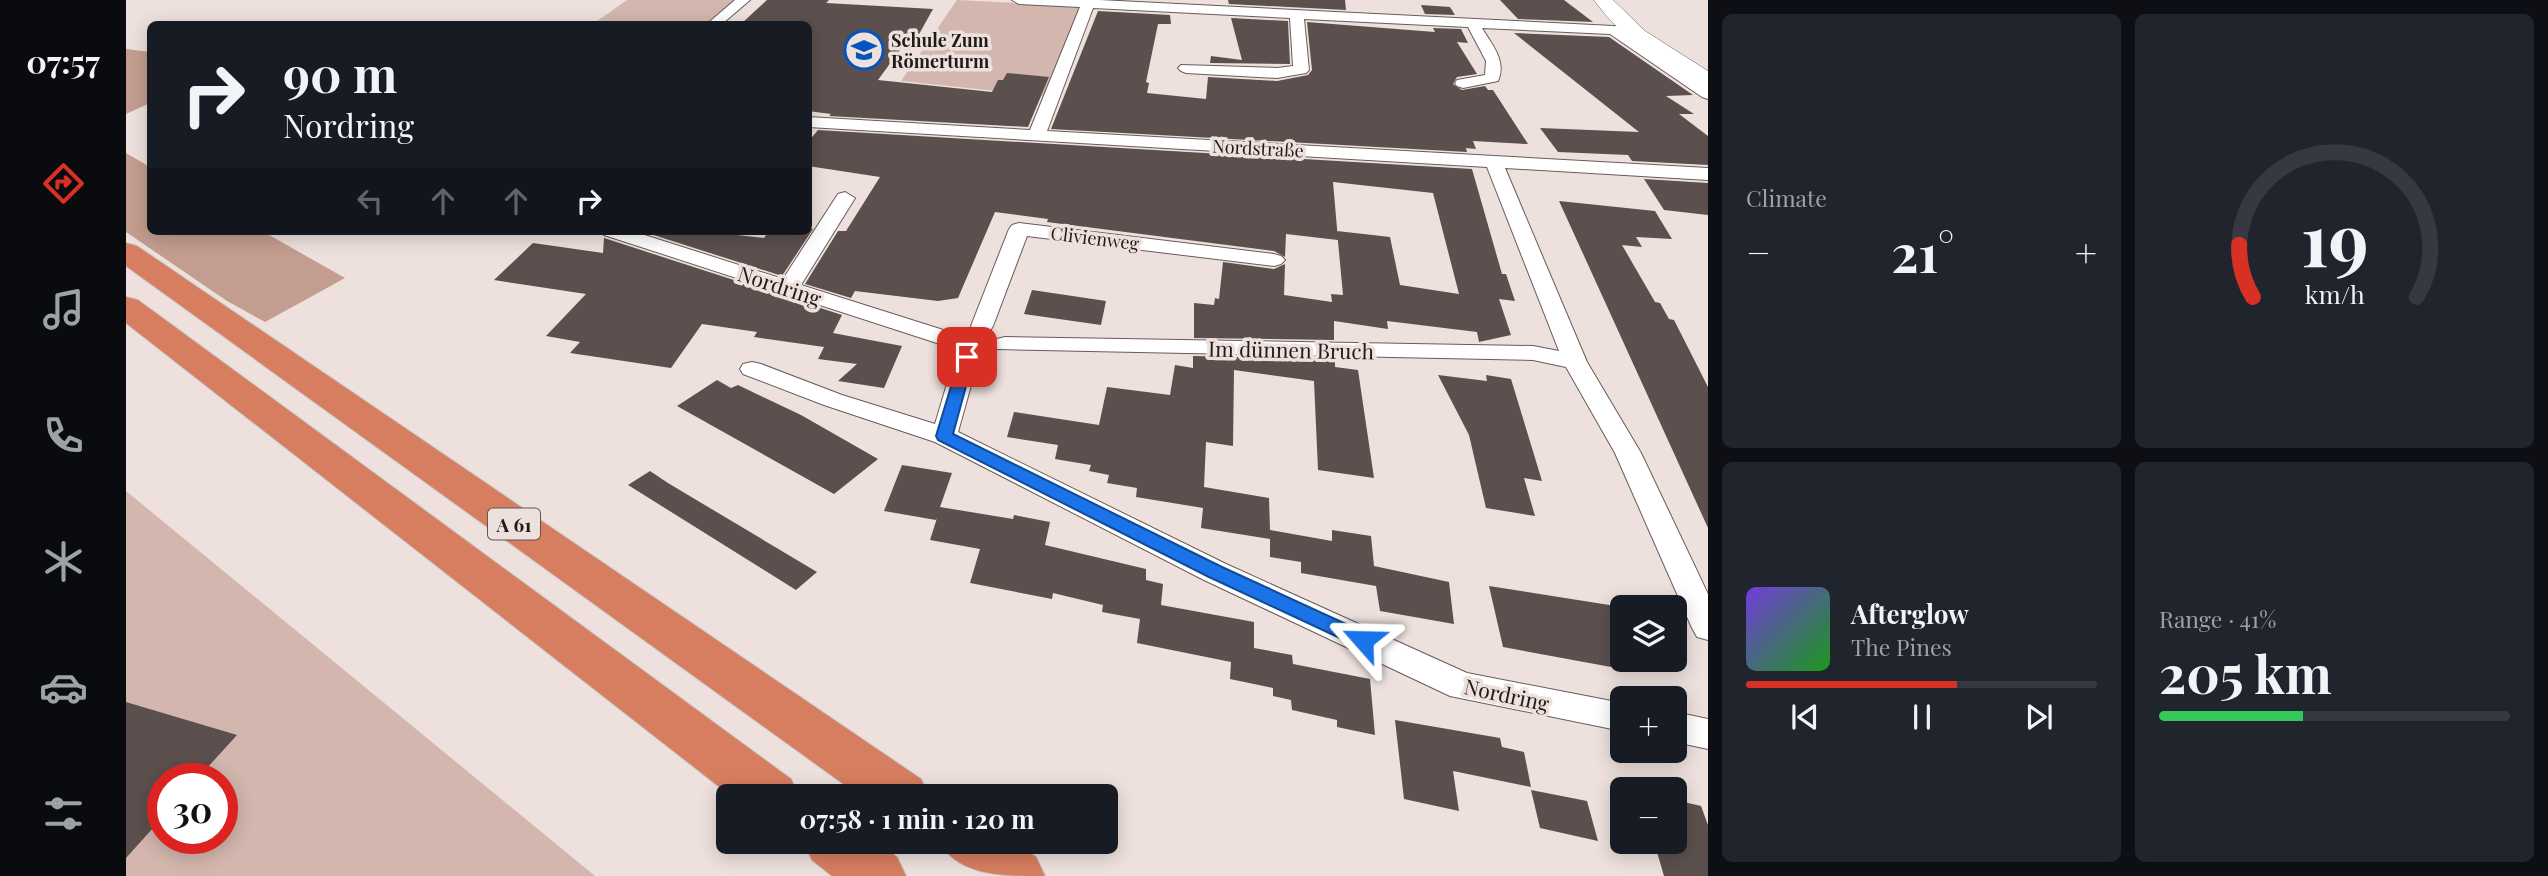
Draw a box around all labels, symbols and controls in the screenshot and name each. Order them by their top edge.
place label: Schule Zum Römerturm [891,28,990,73]
school or university icon: Schule Zum Römerturm [843,29,885,71]
text: 07:57 [26,39,100,82]
text: 90 m [283,40,397,105]
icon: right [168,49,259,140]
text: Nordring [283,103,414,146]
street label: Nordstraße [1212,134,1304,162]
icon: directions [39,159,88,208]
icon: left [351,182,389,220]
icon: ahead [424,182,462,220]
icon: ahead [497,182,535,220]
icon: right [570,182,608,220]
text: Climate [1746,182,1827,213]
text: 19 [2300,188,2369,285]
text: 21° [1891,217,1954,286]
street label: Clivienweg [1049,221,1141,255]
text: − [1746,226,1771,277]
text: + [2075,226,2097,277]
street label: Nordring [735,258,825,312]
text: km/h [2305,277,2365,310]
icon: music [39,285,88,334]
pin [937,327,997,387]
street label: Im dünnen Bruch [1208,334,1375,364]
icon: arrive [948,338,986,376]
icon: phone [39,411,88,460]
road number: A 61 [488,509,540,540]
icon: climate [39,537,88,586]
map controls [1610,595,1687,854]
button: layers [1610,595,1687,672]
text: Afterglow [1851,596,1969,631]
position arrow [1326,603,1400,677]
text: Range · 41% [2159,603,2276,634]
text: The Pines [1851,631,1952,662]
text: 205 km [2159,638,2332,707]
icon: car [39,663,88,712]
street label: Nordring [1462,671,1552,717]
button: + [1610,686,1687,763]
icon: previous [1786,698,1824,736]
icon: pause [1903,698,1941,736]
icon: next [2020,698,2058,736]
speed limit sign: 30 [147,763,238,854]
button: − [1610,777,1687,854]
icon: filters [39,789,88,838]
text: 07:58 · 1 min · 120 m [800,801,1034,836]

